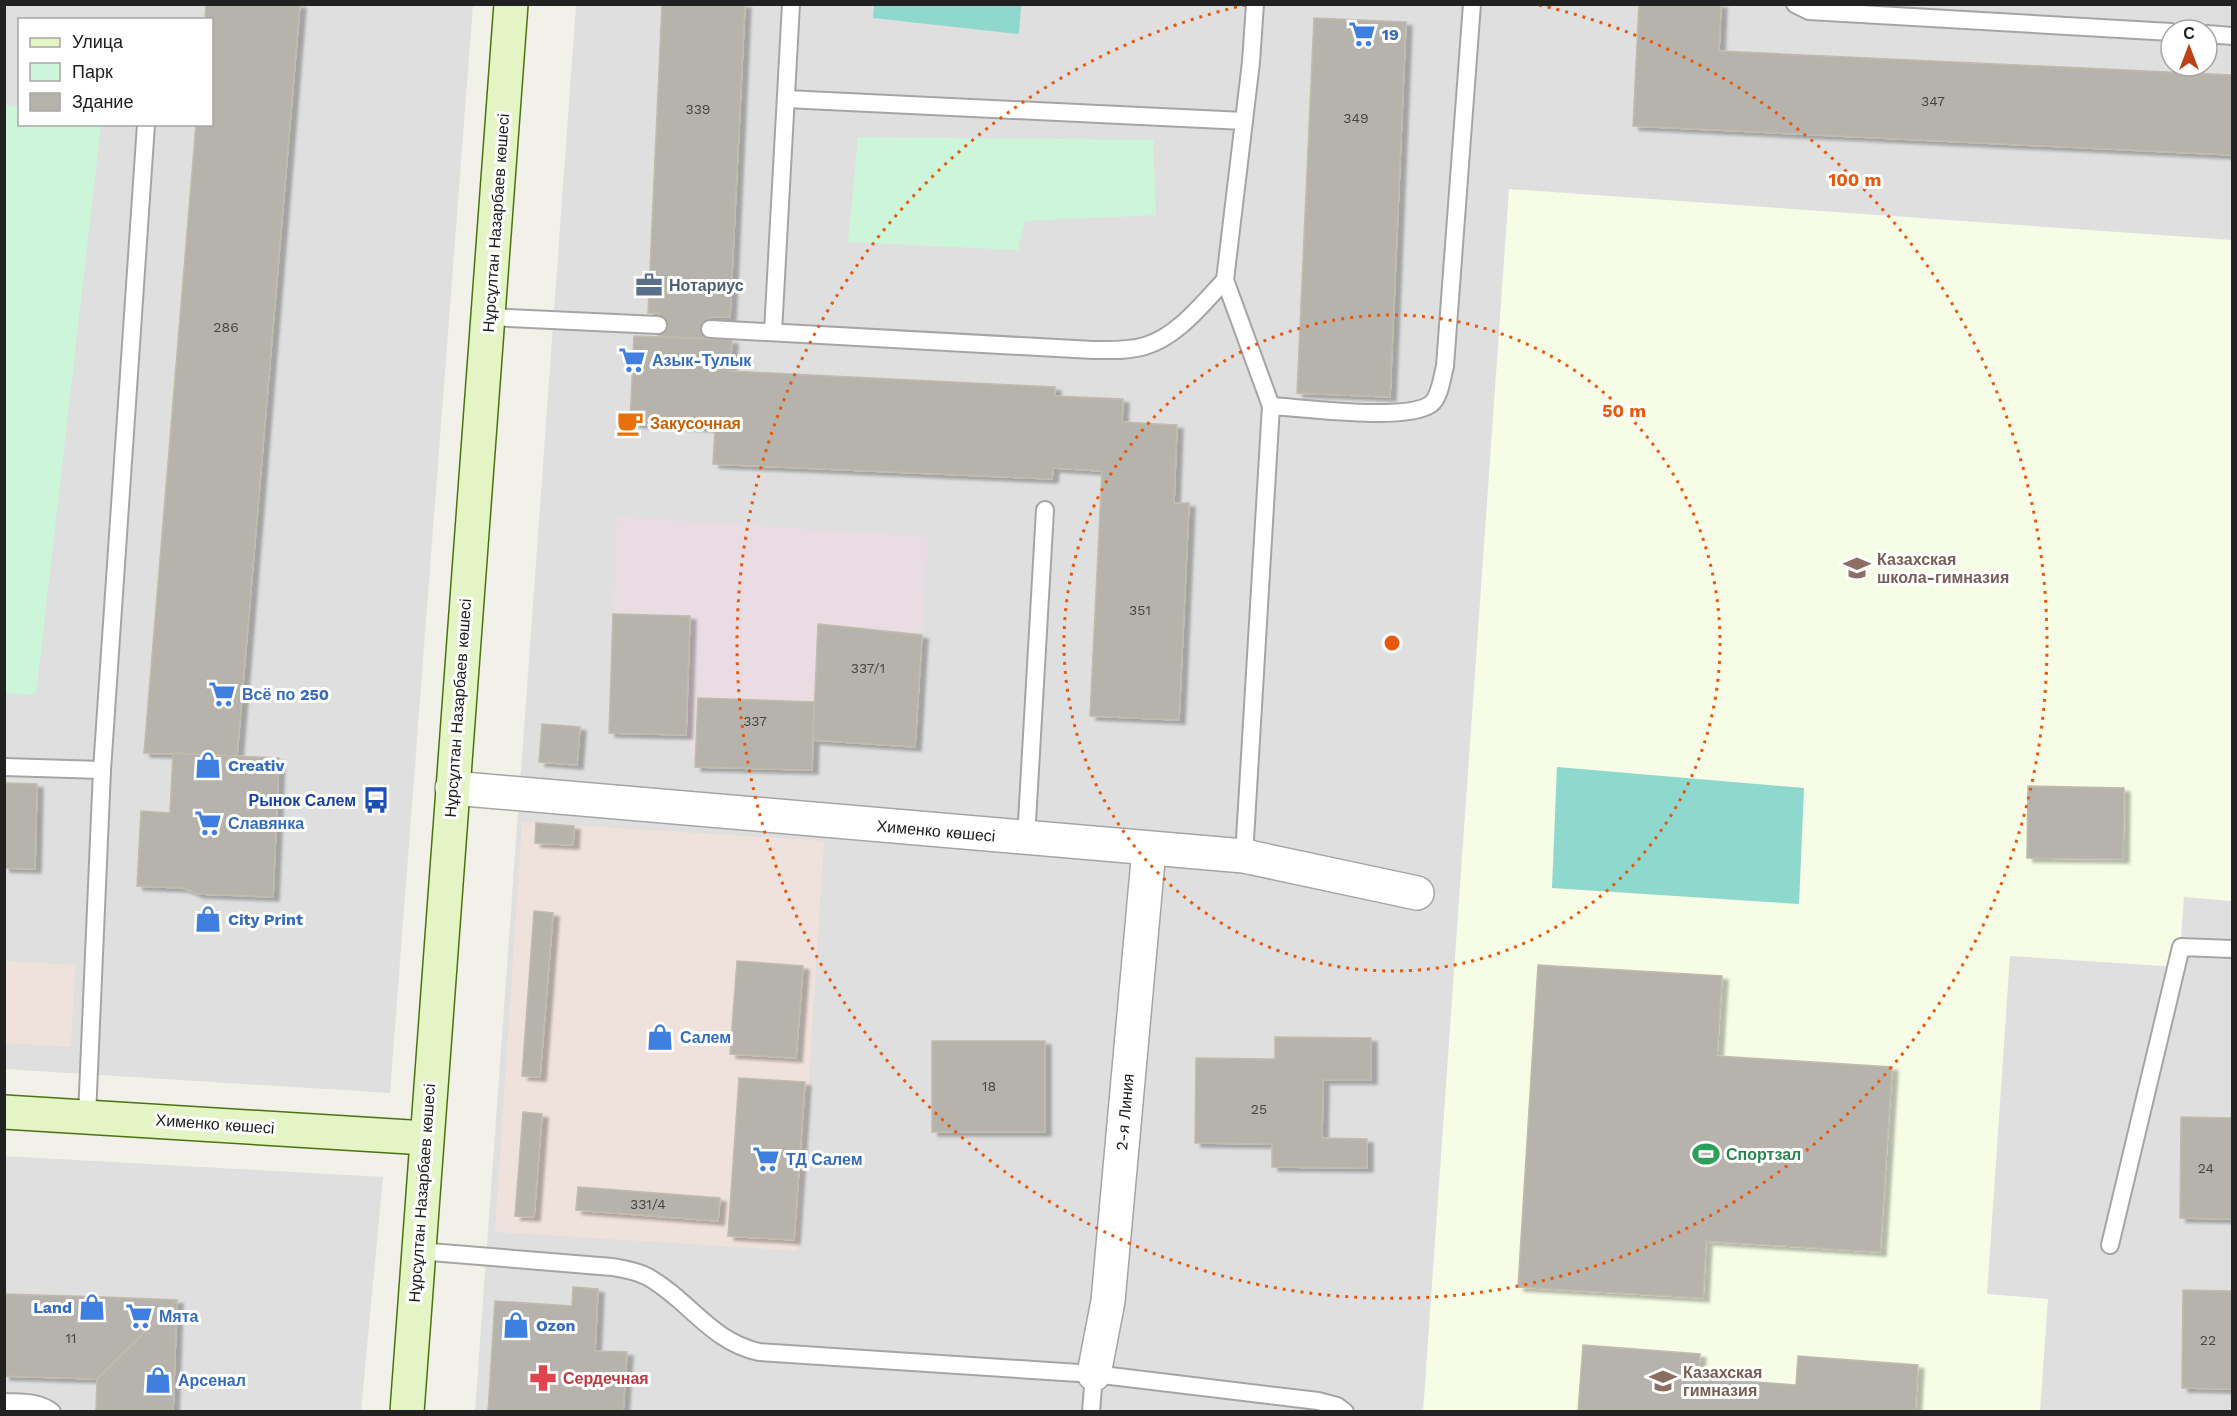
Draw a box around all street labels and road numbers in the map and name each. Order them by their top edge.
street label: Нұрсұлтан Назарбаев көшесі [479,113,513,333]
street label: Нұрсұлтан Назарбаев көшесі [441,598,475,818]
street label: Хименко көшесі [876,816,996,846]
street label: 2-я Линия [1112,1073,1138,1151]
street label: Нұрсұлтан Назарбаев көшесі [405,1083,439,1303]
street label: Хименко көшесі [155,1110,275,1138]

